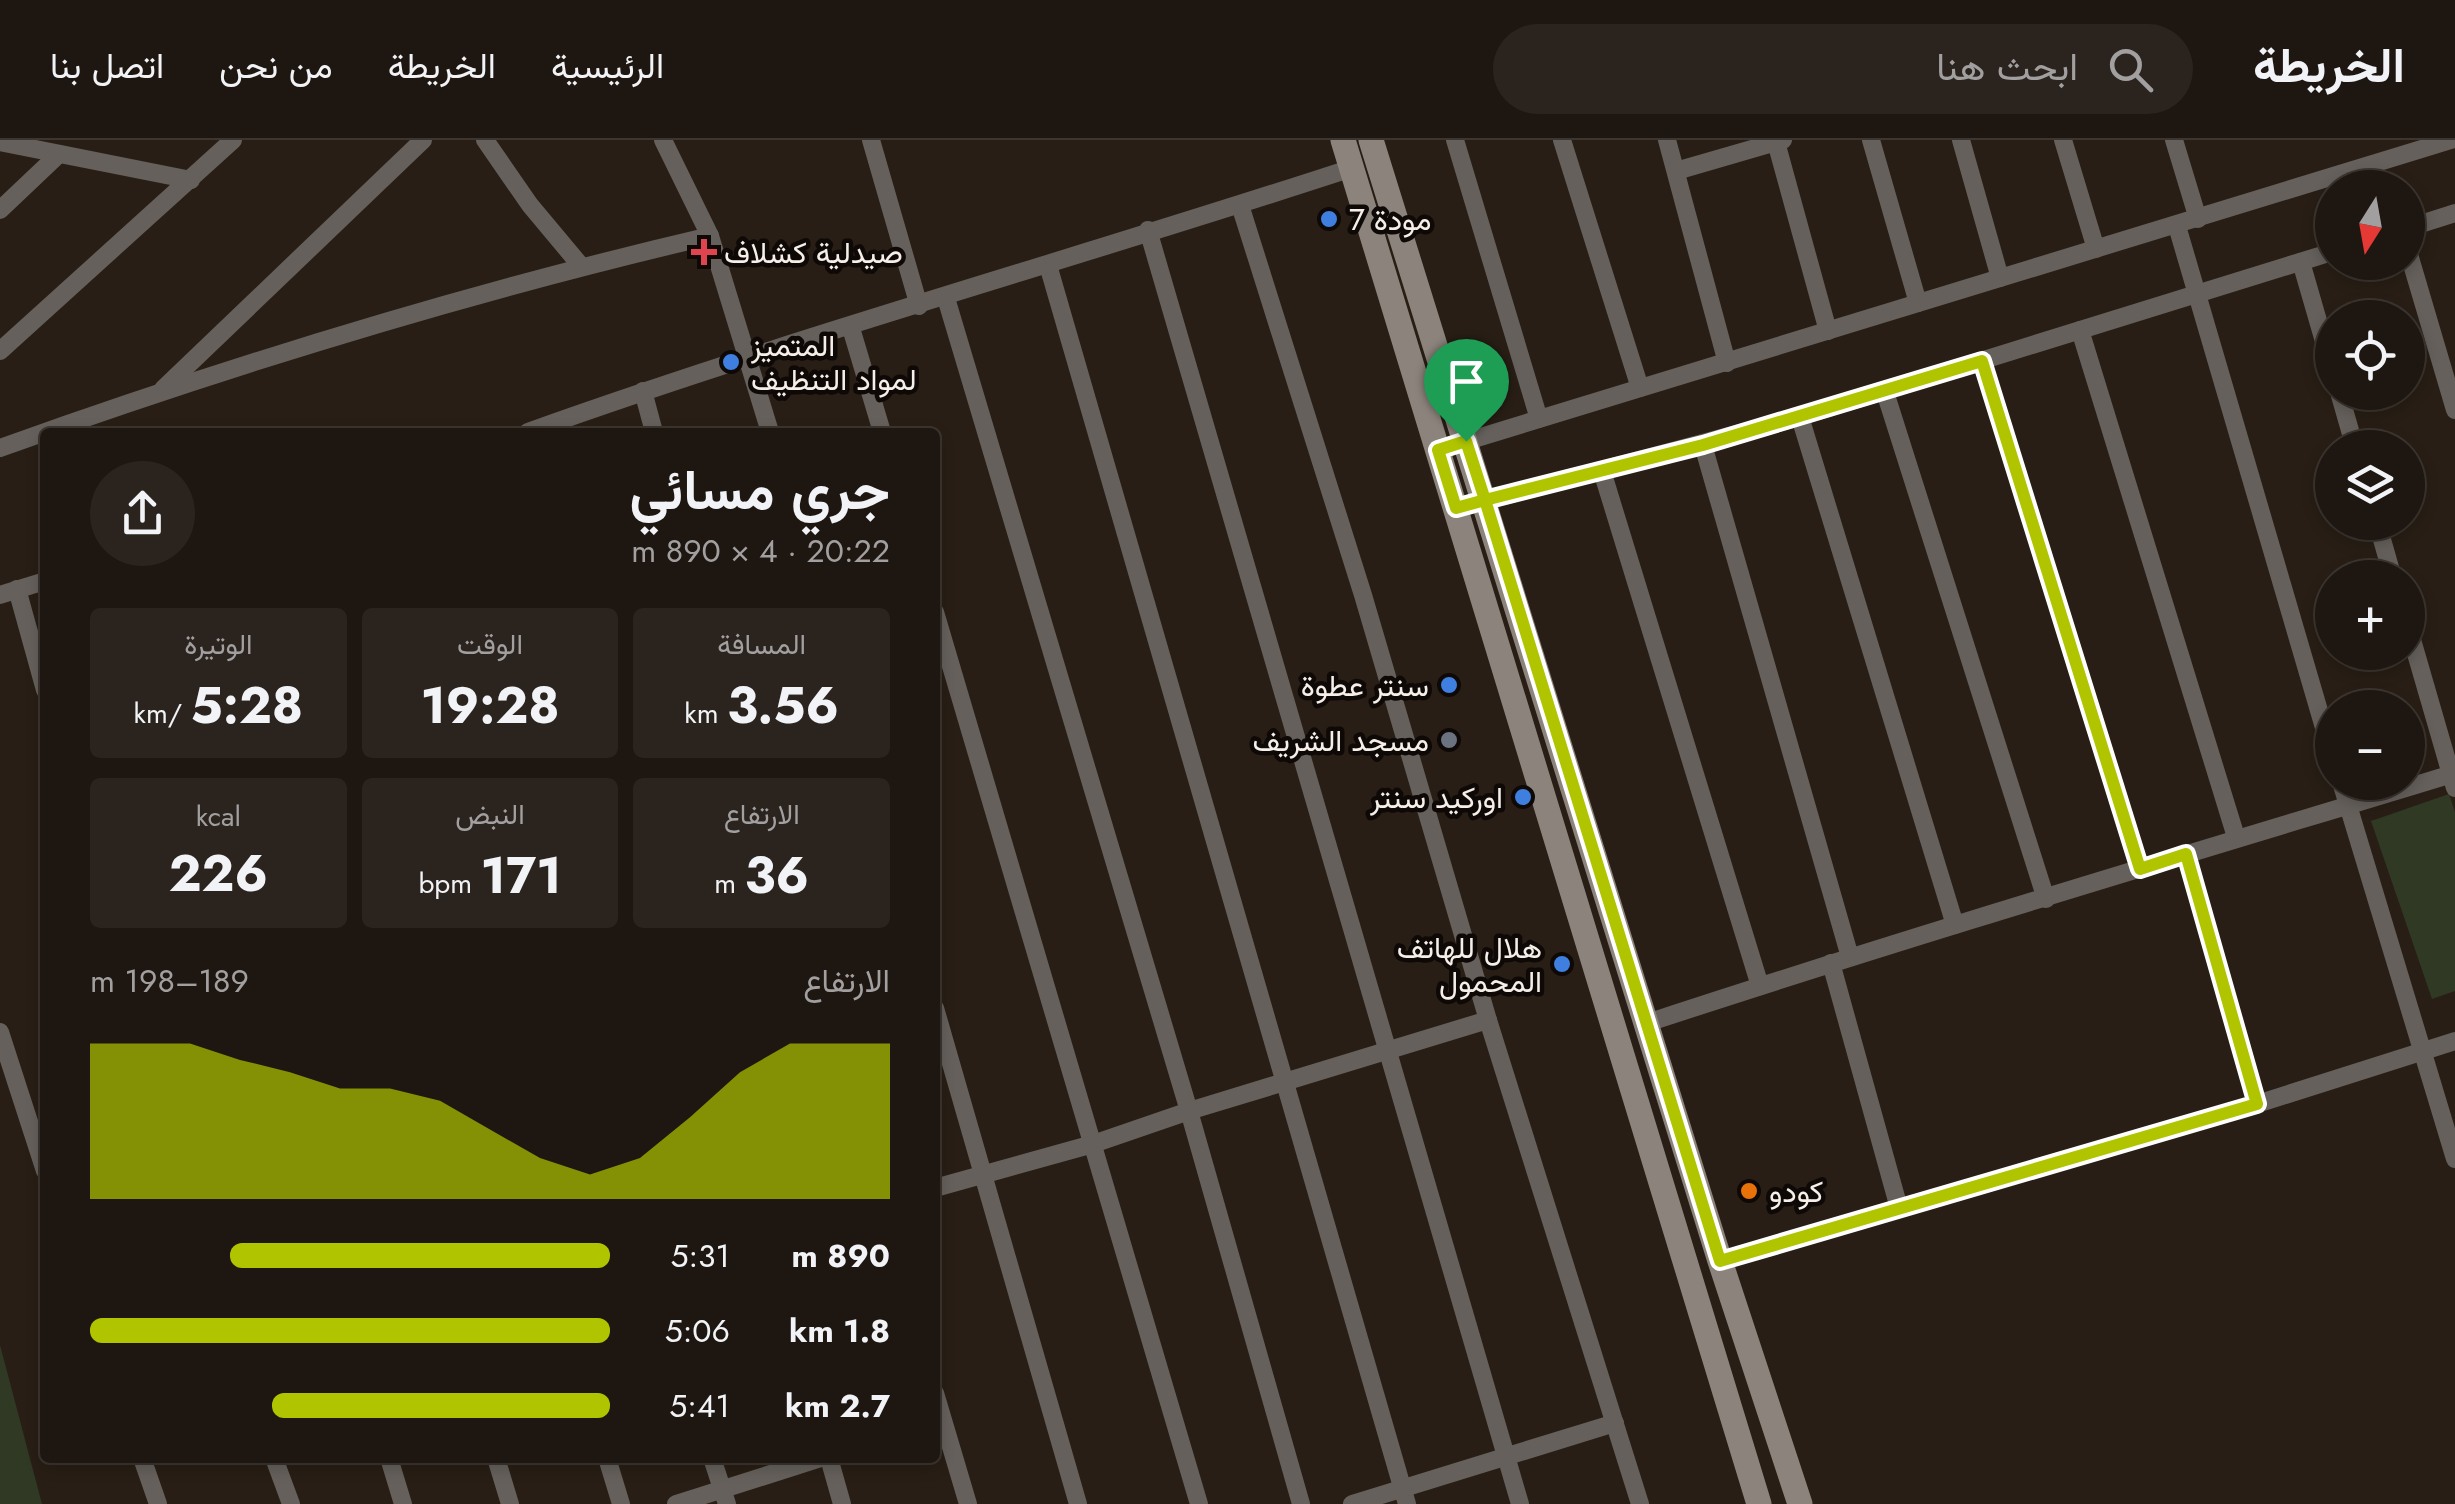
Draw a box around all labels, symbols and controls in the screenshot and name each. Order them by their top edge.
search box [1493,24,2193,114]
text: الخريطة [2253,31,2405,100]
text: ابحث هنا [1936,39,2078,94]
text: اتصل بنا [50,41,164,91]
text: من نحن [219,41,333,91]
text: الخريطة [388,41,496,91]
text: الرئيسية [551,41,664,91]
icon: search [2103,42,2158,97]
north arrow [2315,170,2425,280]
map controls [2315,170,2425,800]
place label: مودة 7 [1349,198,1431,241]
marker: مودة 7 [1318,208,1340,230]
place label: صيدلية كشلاف [724,231,903,274]
marker: صيدلية كشلاف [693,241,715,263]
button: locate [2315,300,2425,410]
place label: المتميز لمواد التنظيف [750,324,917,401]
pin [1424,339,1509,442]
marker: المتميز لمواد التنظيف [720,351,742,373]
icon: arrive [1439,354,1494,409]
button: layers [2315,430,2425,540]
text: جري مسائي [630,450,890,530]
button: share [90,461,195,566]
text: 20:22 · 4 × 890 m [631,528,890,574]
button: + [2315,560,2425,670]
text: الوتيرة [184,624,253,665]
text: الوقت [457,624,523,665]
text: المسافة [717,624,806,665]
place label: سنتر عطوة [1301,664,1429,707]
text: 5:28 [191,669,303,742]
text: 19:28 [420,669,560,742]
text: 3.56 [727,669,839,742]
marker: سنتر عطوة [1438,674,1460,696]
button: − [2315,690,2425,800]
text: /km [134,693,191,734]
text: km [684,693,727,734]
place label: مسجد الشريف [1253,719,1429,762]
marker: مسجد الشريف [1438,729,1460,751]
place label: اوركيد سنتر [1369,776,1503,819]
marker: اوركيد سنتر [1512,786,1534,808]
text: النبض [455,794,525,835]
text: الارتفاع [724,794,800,835]
text: kcal [196,796,241,837]
text: 226 [169,837,268,910]
text: 171 [481,839,562,912]
text: 36 [745,839,809,912]
text: bpm [418,863,481,904]
text: m [714,863,745,904]
place label: هلال للهاتف المحمول [1397,926,1542,1003]
marker: هلال للهاتف المحمول [1551,953,1573,975]
text: 189–198 m [90,958,249,1004]
text: الارتفاع [803,958,890,1004]
place label: كودو [1769,1170,1823,1213]
marker: كودو [1738,1180,1760,1202]
text: 5:31 [670,1233,730,1279]
text: 890 m [791,1233,890,1279]
text: 5:06 [665,1308,730,1354]
text: 1.8 km [789,1308,890,1354]
text: 5:41 [669,1383,730,1429]
text: 2.7 km [785,1383,890,1429]

